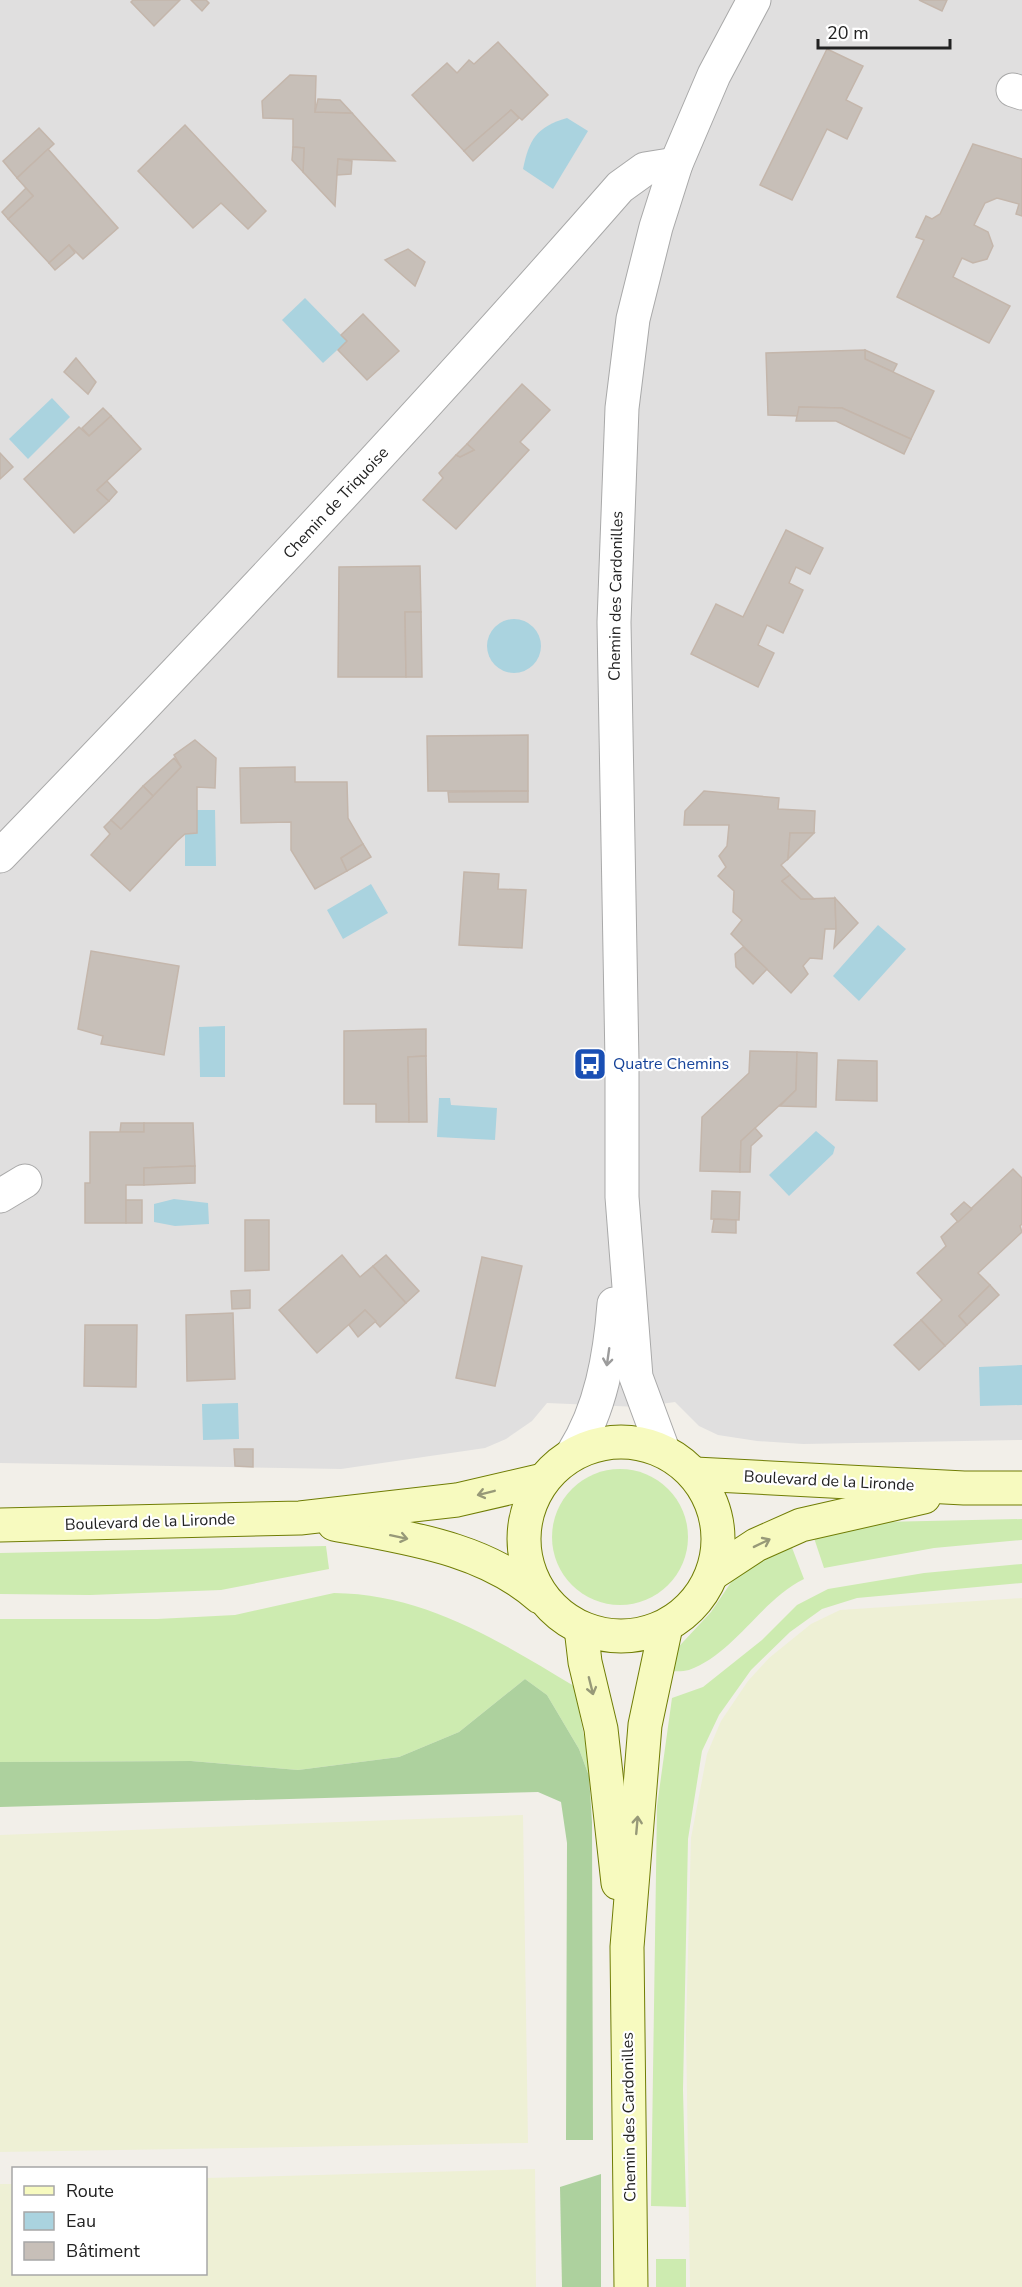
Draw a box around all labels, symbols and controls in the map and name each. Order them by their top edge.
scale bar [818,12,950,50]
text: 20 m [827,21,869,45]
street label: Chemin de Triquoise [278,442,394,564]
street label: Chemin des Cardonilles [604,511,628,681]
bus stop icon: Quatre Chemins [572,1046,608,1082]
place label: Quatre Chemins [613,1053,729,1075]
one-way arrow [602,1347,613,1367]
street label: Boulevard de la Lironde [743,1466,915,1496]
one-way arrow [477,1487,496,1499]
street label: Boulevard de la Lironde [64,1508,236,1536]
one-way arrow [389,1531,408,1543]
one-way arrow [752,1536,770,1548]
one-way arrow [585,1676,597,1695]
one-way arrow [632,1816,643,1836]
street label: Chemin des Cardonilles [617,2032,641,2202]
legend [12,2167,207,2275]
text: Route [66,2179,114,2203]
text: Eau [66,2209,96,2233]
text: Bâtiment [66,2239,140,2263]

